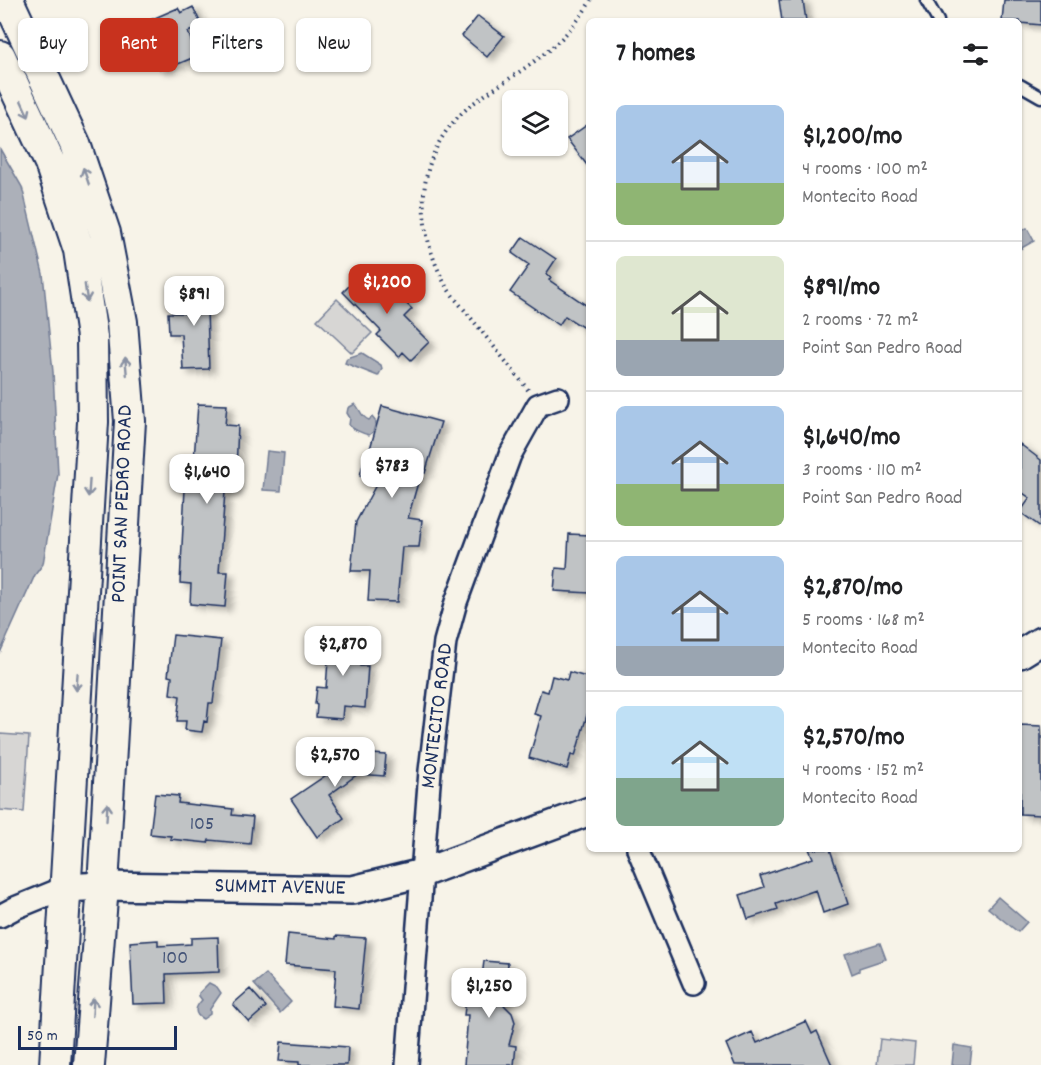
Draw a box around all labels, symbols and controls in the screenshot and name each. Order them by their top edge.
chip: Buy [18,18,88,72]
chip: Rent [100,18,178,72]
chip: Filters [190,18,284,72]
chip: New [296,18,371,72]
text: 7 homes [616,36,696,73]
icon: filters [959,38,992,71]
map controls [502,90,568,156]
button: layers [502,90,568,156]
one-way arrow [19,100,31,118]
text: $1,200/mo [802,119,902,156]
icon: home [664,129,736,201]
text: 4 rooms · 100 m² [802,156,928,184]
one-way arrow [79,167,90,186]
text: Montecito Road [802,184,918,212]
pin: $1,200 [338,264,436,315]
text: $1,200 [363,269,411,297]
text: $891/mo [802,270,880,307]
pin: $891 [158,276,230,327]
icon: home [664,280,736,352]
text: $891 [178,281,210,309]
one-way arrow [80,283,91,303]
text: 2 rooms · 72 m² [802,307,918,335]
text: Point San Pedro Road [802,335,962,363]
one-way arrow [120,357,131,376]
street label: POINT SAN PEDRO ROAD [104,404,142,604]
text: $1,640/mo [802,420,900,457]
icon: home [664,430,736,502]
pin: $783 [356,448,428,499]
text: $783 [375,453,409,481]
pin: $1,640 [158,454,256,505]
text: 3 rooms · 110 m² [802,457,922,485]
text: $1,640 [183,459,231,487]
one-way arrow [84,477,95,497]
text: Point San Pedro Road [802,485,962,513]
text: $2,870/mo [802,570,903,607]
icon: home [664,580,736,652]
text: 5 rooms · 168 m² [802,607,925,635]
pin: $2,870 [294,626,392,677]
text: $2,870 [318,631,368,659]
text: Montecito Road [802,635,918,663]
street label: MONTECITO ROAD [414,642,462,790]
one-way arrow [71,672,82,692]
text: $2,570/mo [802,720,905,757]
icon: home [664,730,736,802]
pin: $2,570 [286,737,384,788]
text: $2,570 [310,742,360,770]
text: 4 rooms · 152 m² [802,757,924,785]
text: Montecito Road [802,785,918,813]
one-way arrow [102,803,113,823]
house number: 105 [190,811,214,839]
street label: SUMMIT AVENUE [214,871,346,905]
house number: 100 [162,945,188,973]
pin: $1,250 [440,968,538,1019]
text: $1,250 [465,973,513,1001]
one-way arrow [88,997,99,1017]
scale bar [18,1023,177,1050]
text: 50 m [27,1025,58,1048]

